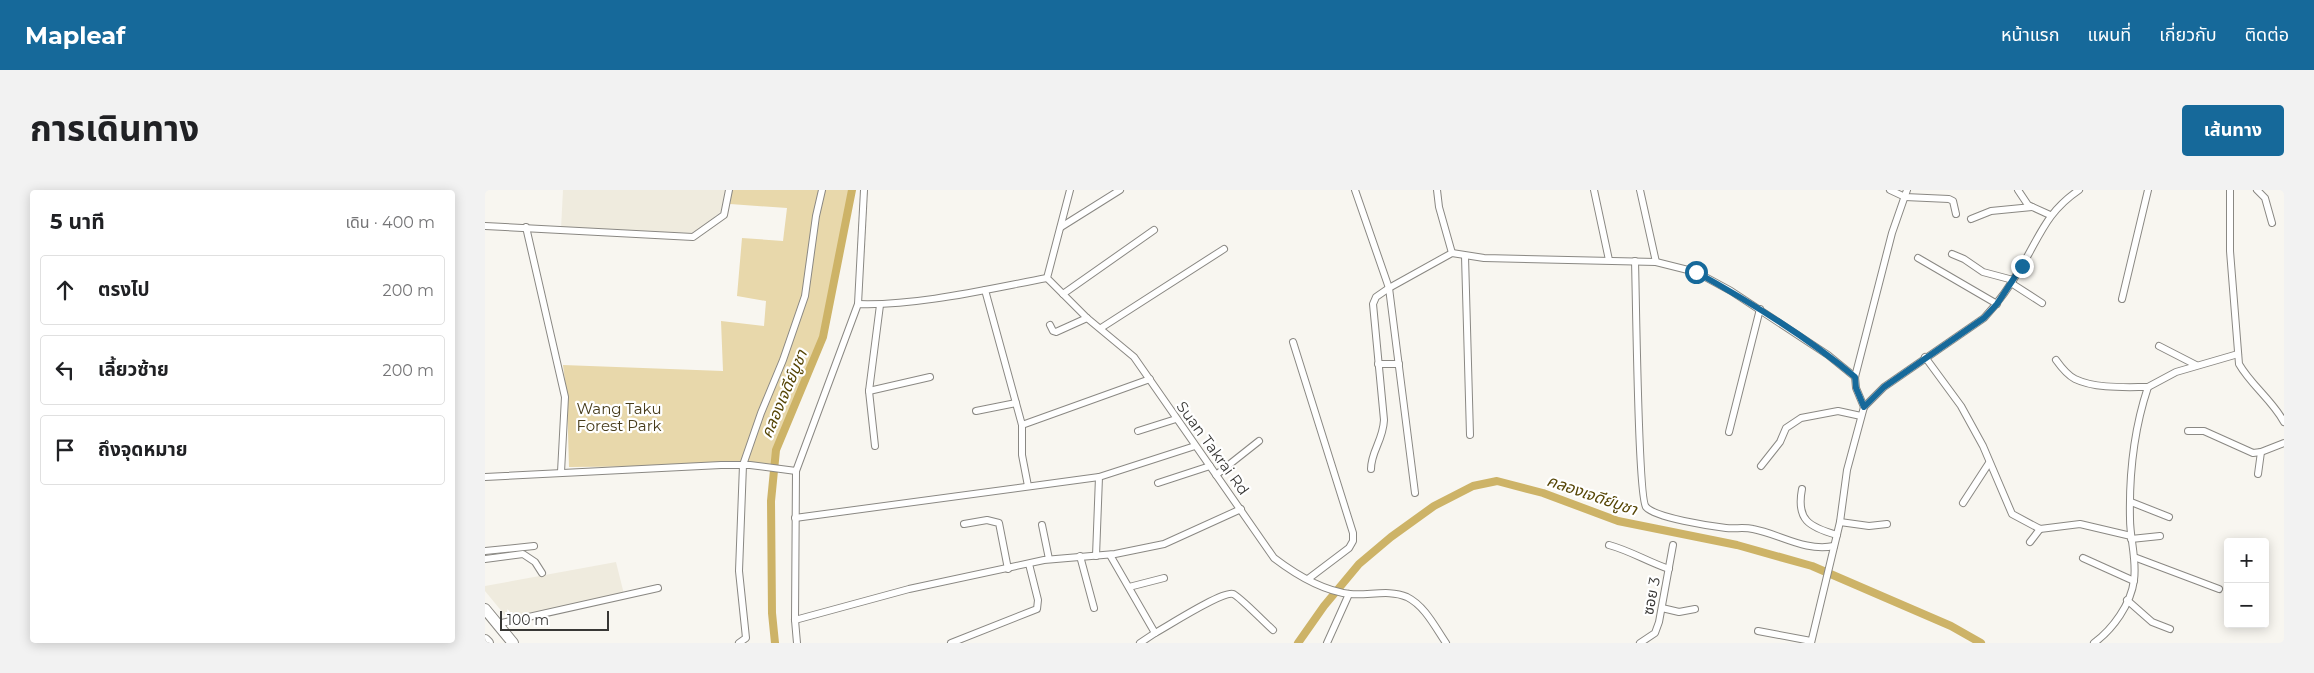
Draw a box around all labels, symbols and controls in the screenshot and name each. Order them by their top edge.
text: Mapleaf [25,21,125,50]
text: หน้าแรก [2001,24,2059,46]
text: แผนที่ [2087,24,2131,46]
text: เกี่ยวกับ [2159,24,2217,46]
text: ติดต่อ [2245,24,2289,46]
button: เส้นทาง [2182,105,2284,156]
text: การเดินทาง [30,107,199,150]
text: 5 นาที [50,209,105,234]
text: เดิน · 400 m [345,213,435,232]
route end [2011,255,2034,278]
route start [1685,261,1708,284]
icon: ahead [51,276,79,304]
text: ตรงไป [98,278,150,301]
text: 200 m [383,281,434,300]
water label: คลองเจดีย์บูชา [757,346,813,441]
icon: left [51,356,79,384]
text: เลี้ยวซ้าย [98,358,169,381]
text: 200 m [383,361,434,380]
street label: Suan Takrai Rd [1173,397,1253,499]
park label: Wang Taku Forest Park [576,399,662,435]
icon: arrive [51,436,79,464]
text: ถึงจุดหมาย [98,438,188,461]
water label: คลองเจดีย์บูชา [1544,471,1641,521]
map controls [2224,538,2269,628]
button: + [2224,538,2269,583]
street label: ซอย 3 [1638,575,1664,617]
button: − [2224,583,2269,628]
scale bar [500,608,609,631]
text: 100 m [507,611,549,629]

